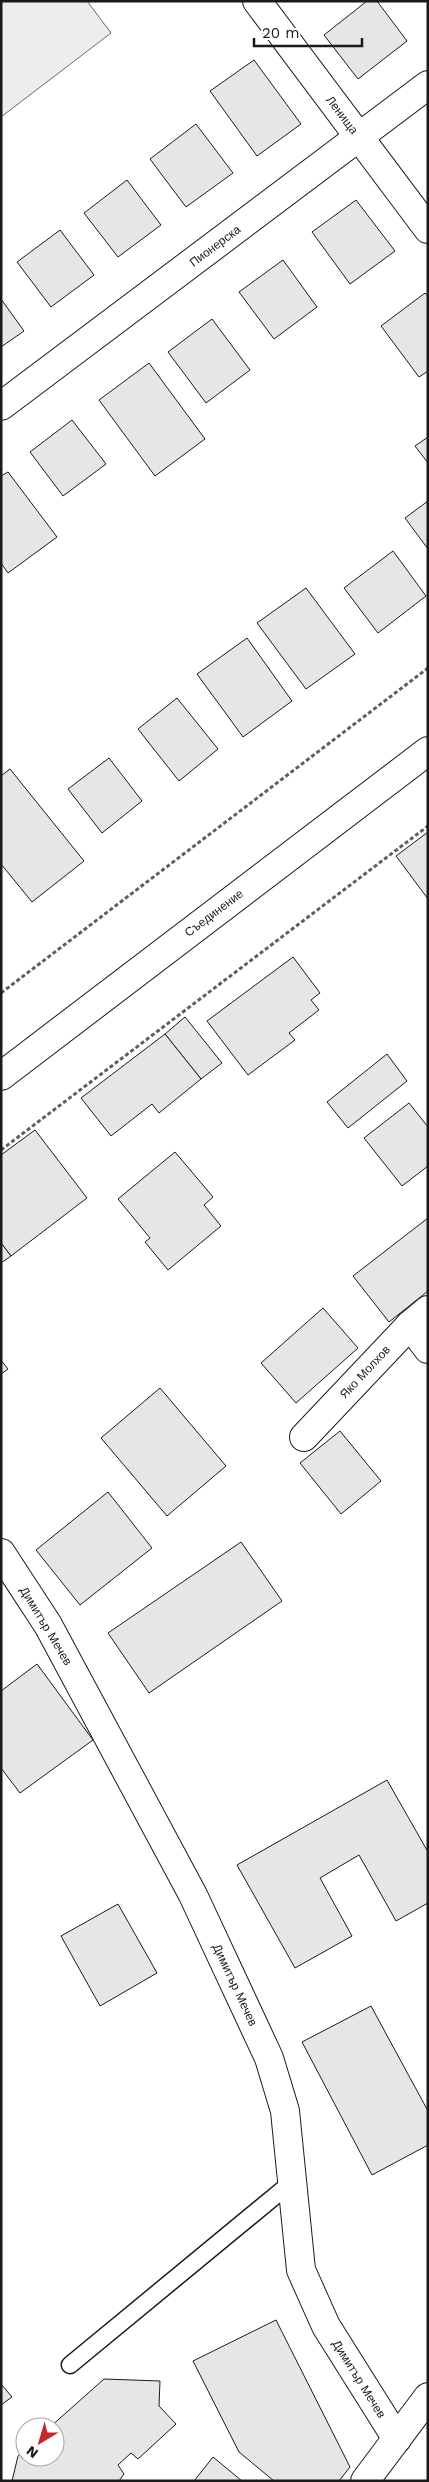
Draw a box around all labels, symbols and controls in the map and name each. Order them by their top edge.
scale bar [254,15,362,47]
text: 20 m [262,24,300,42]
street label: Ленища [323,93,361,137]
street label: Пионерска [187,222,243,270]
street label: Съединение [182,886,246,940]
street label: Яко Молхов [337,1343,393,1401]
street label: Димитър Мечев [17,1584,75,1668]
street label: Димитър Мечев [210,1942,260,2028]
street label: Димитър Мечев [329,2337,389,2421]
north arrow [15,2417,65,2467]
text: N [23,2443,41,2462]

